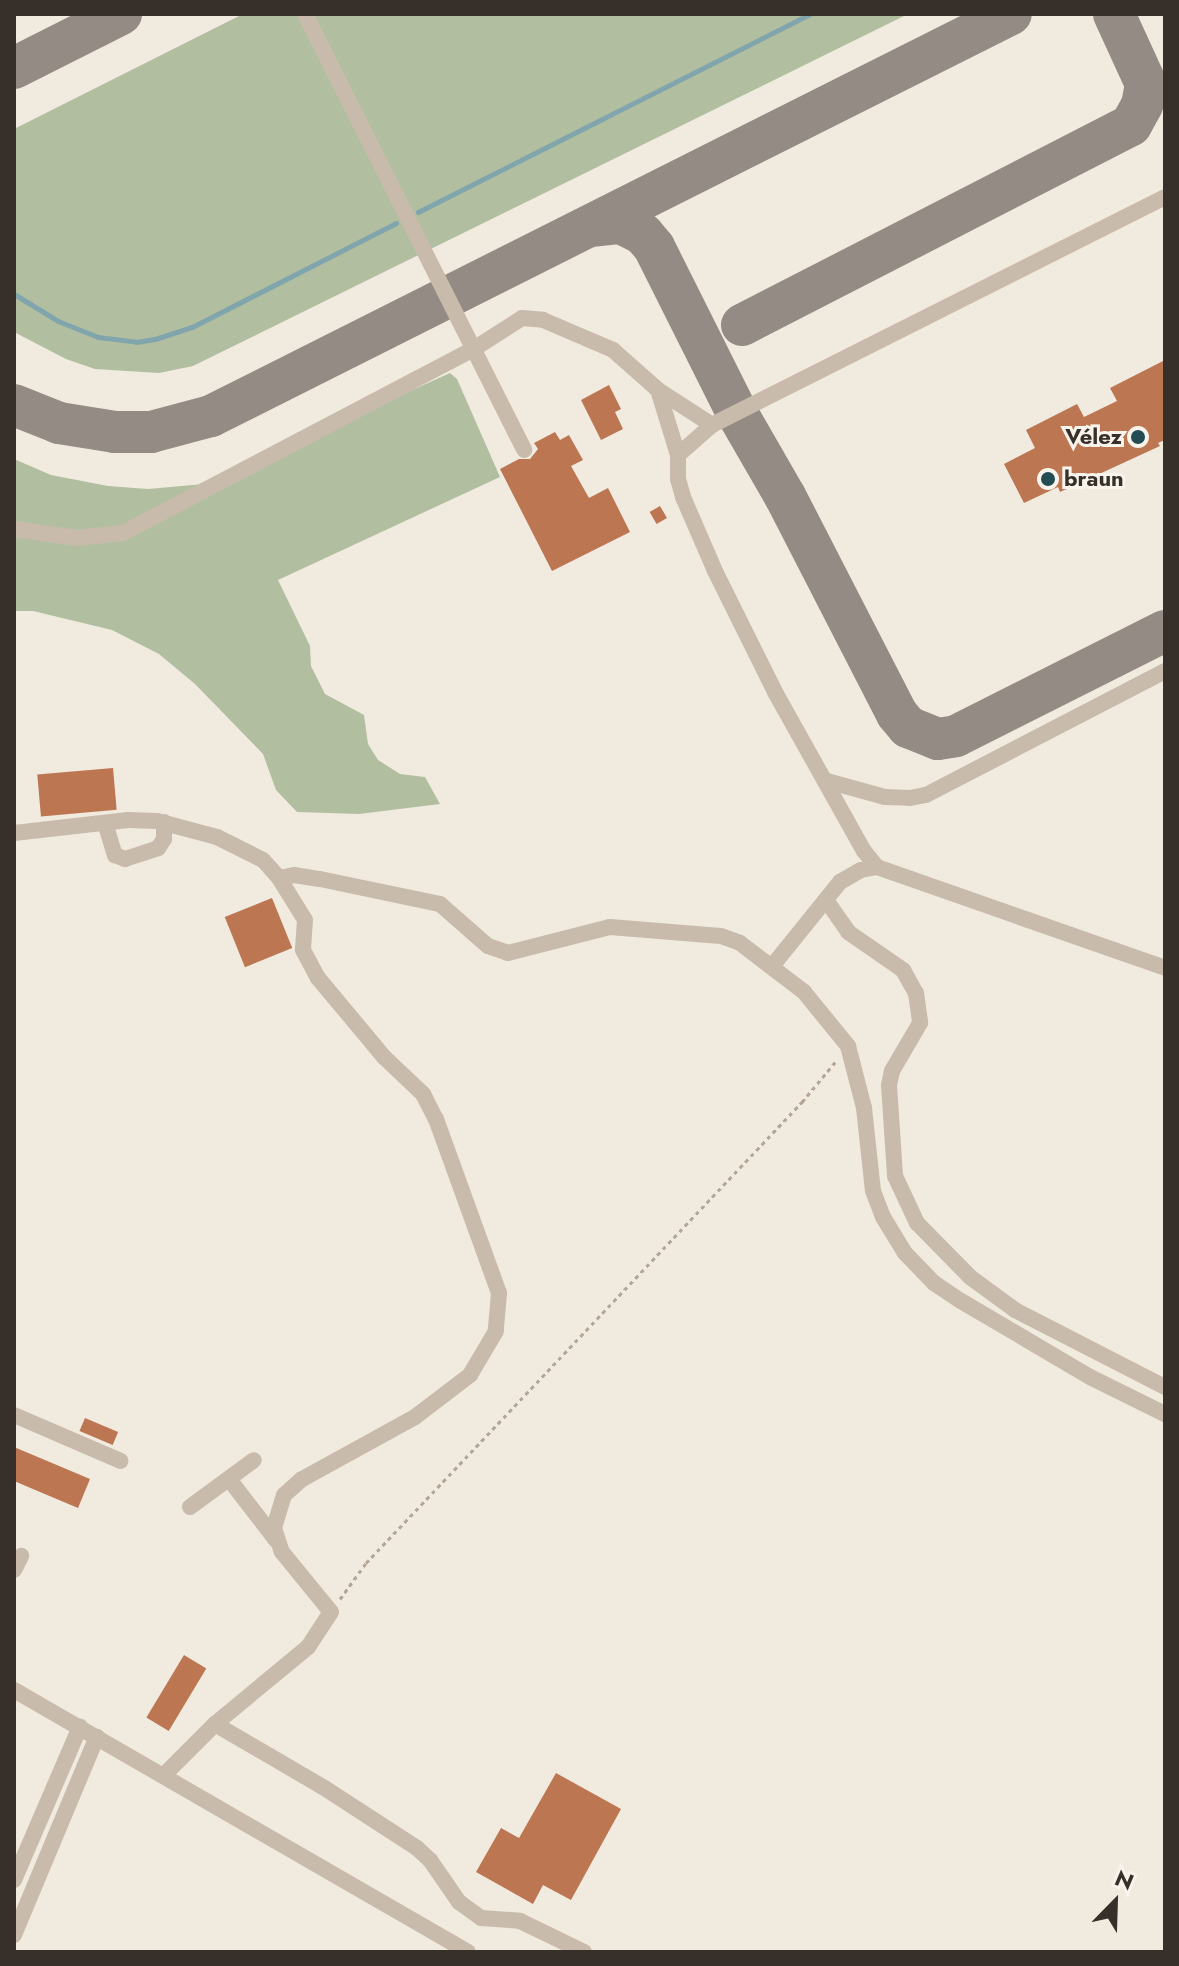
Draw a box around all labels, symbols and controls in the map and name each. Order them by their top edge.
place label: Vélez [1065,424,1122,450]
marker: Vélez [1129,428,1147,446]
place label: braun [1064,466,1124,492]
marker: braun [1039,470,1057,488]
north arrow [1075,1862,1155,1942]
text: N [1110,1862,1139,1898]

